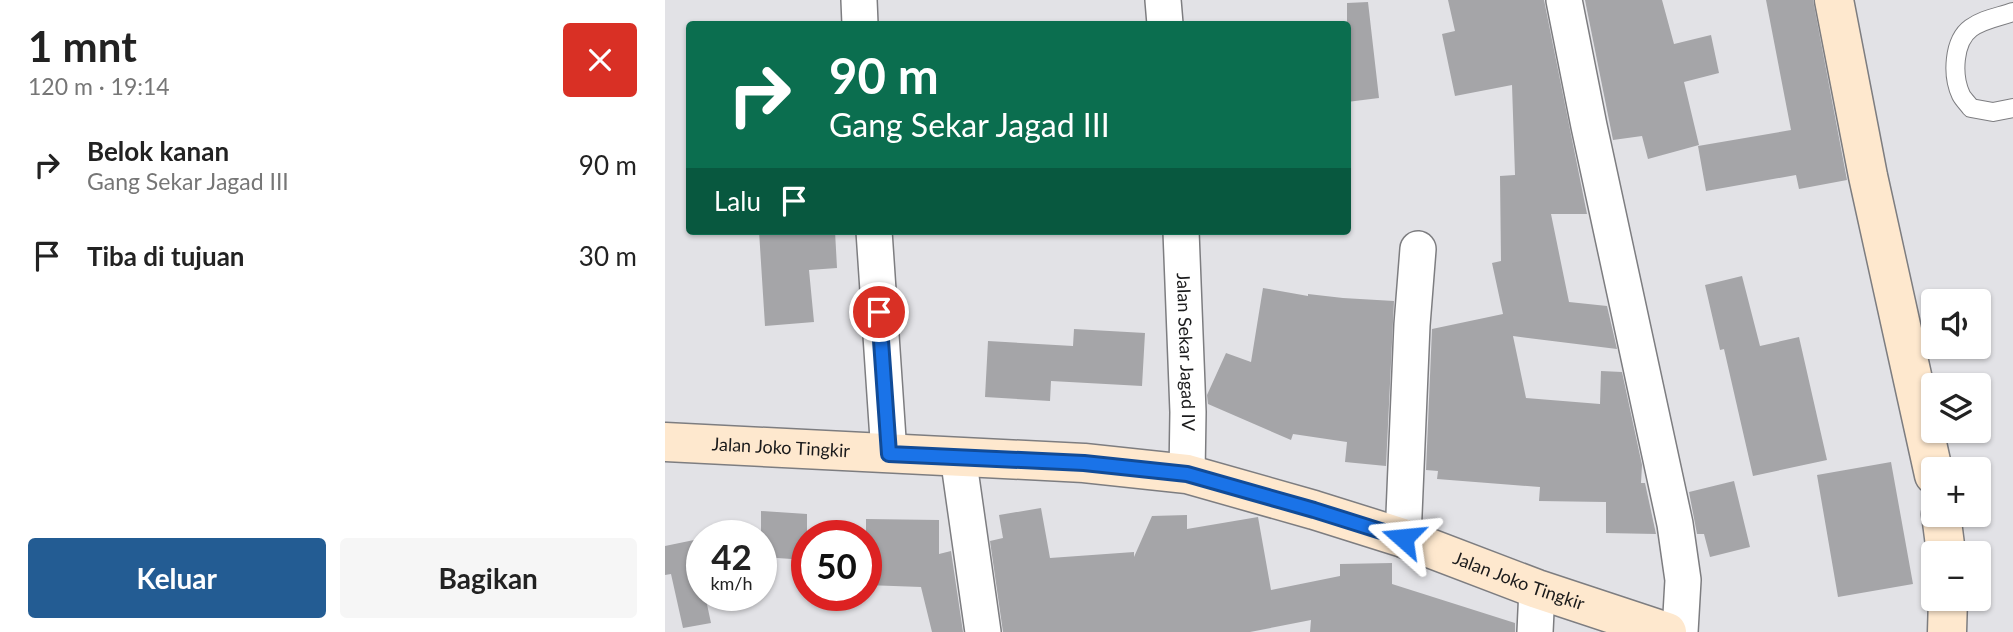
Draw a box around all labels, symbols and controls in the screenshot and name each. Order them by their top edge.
text: 1 mnt [28,21,137,71]
button: close [563,23,637,97]
text: 90 m [829,46,939,104]
icon: right [714,49,805,140]
text: 120 m · 19:14 [28,72,170,100]
text: Gang Sekar Jagad III [829,105,1110,144]
text: Belok kanan [87,135,229,167]
icon: right [28,146,66,184]
text: 90 m [579,149,637,181]
text: Gang Sekar Jagad III [87,167,289,195]
icon: arrive [775,182,813,220]
text: Lalu [714,185,761,217]
icon: arrive [28,237,66,275]
text: Tiba di tujuan [87,240,245,272]
text: 30 m [579,240,637,272]
street label: Jalan Sekar Jagad IV [1173,272,1200,432]
pin [849,282,909,342]
map controls [1921,289,1991,611]
button: sound [1921,289,1991,359]
icon: arrive [860,293,898,331]
button: layers [1921,373,1991,443]
street label: Jalan Joko Tingkir [711,432,851,461]
button: + [1921,457,1991,527]
position arrow [1366,501,1440,575]
speed limit sign: 50 [791,520,882,611]
text: 42 [711,535,752,577]
button: Keluar [28,538,326,618]
button: Bagikan [340,538,637,618]
button: − [1921,541,1991,611]
street label: Jalan Joko Tingkir [1450,546,1588,614]
text: km/h [710,572,753,594]

